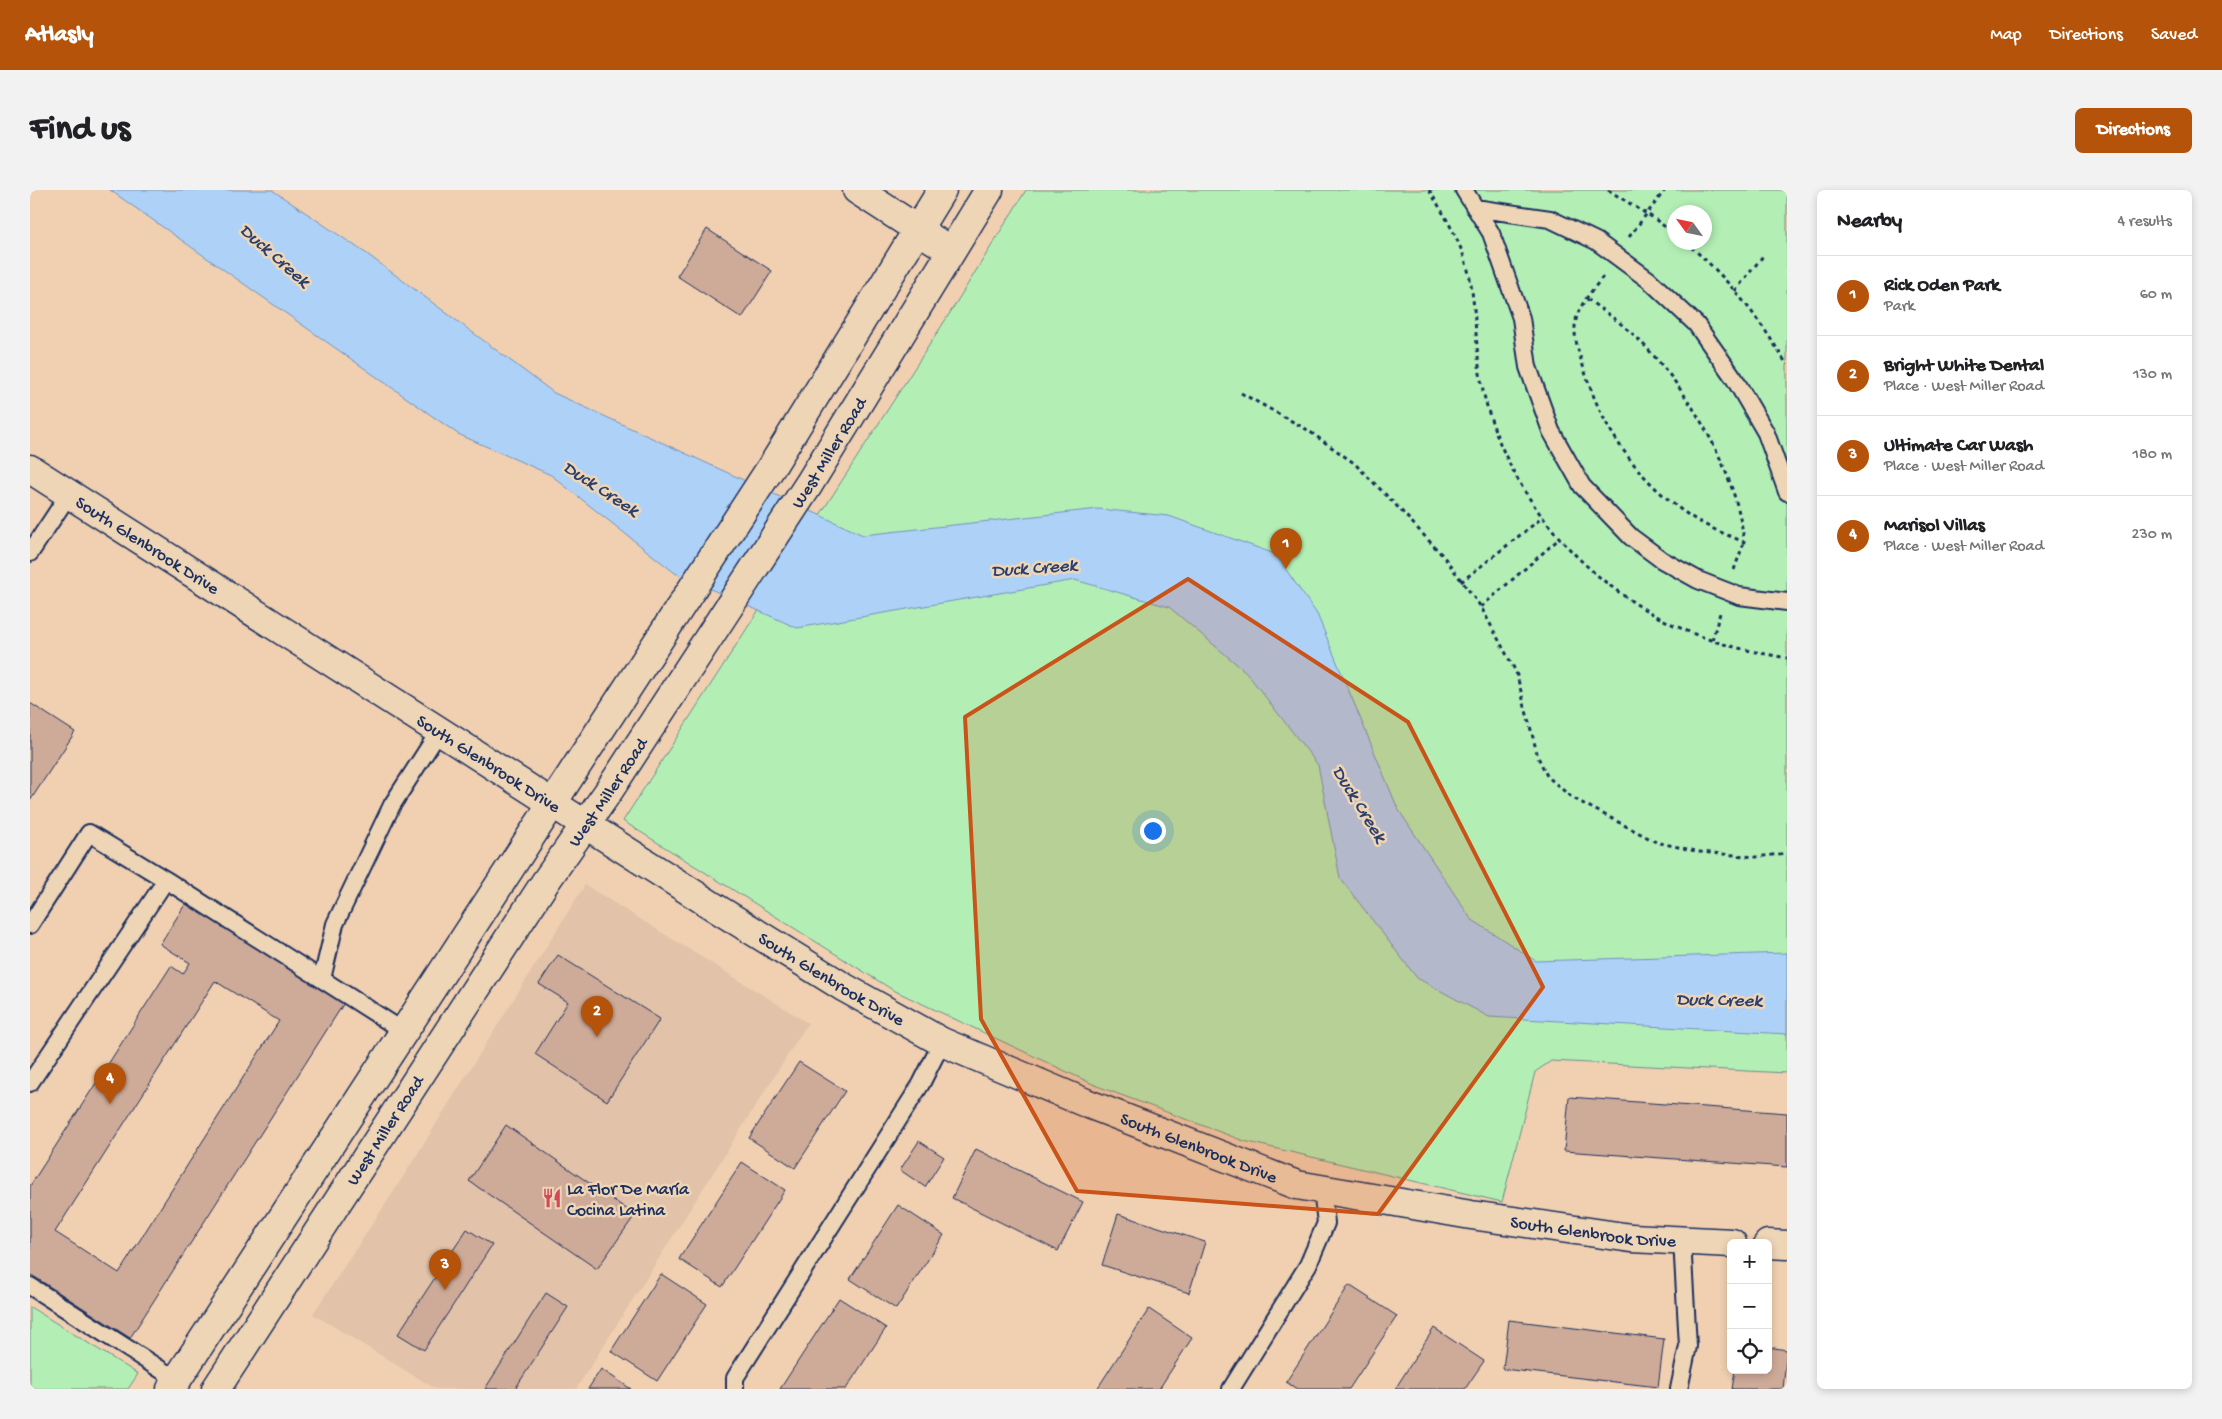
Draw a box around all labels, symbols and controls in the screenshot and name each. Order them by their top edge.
text: Atlasly [25,21,94,50]
text: Map [1990,25,2022,46]
text: Directions [2050,25,2123,46]
text: Saved [2151,25,2197,46]
button: Directions [2075,108,2192,153]
text: Find us [30,110,130,151]
north arrow [1667,205,1712,250]
text: Nearby [1837,210,1902,235]
text: 4 results [2117,213,2172,232]
water label: Duck Creek [234,220,315,294]
text: Rick Oden Park [1884,275,2000,298]
text: 1 [1850,286,1856,305]
text: 60 m [2140,286,2172,305]
text: Park [1884,298,1915,317]
text: Bright White Dental [1884,355,2044,378]
text: 2 [1849,366,1857,385]
text: 130 m [2133,366,2172,385]
text: Place · West Miller Road [1884,378,2044,397]
street label: West Miller Road [788,393,873,513]
text: Ultimate Car Wash [1884,435,2033,458]
text: 3 [1849,446,1857,465]
text: 180 m [2133,446,2172,465]
water label: Duck Creek [558,457,644,524]
text: Place · West Miller Road [1884,458,2044,477]
street label: South Glenbrook Drive [71,493,223,601]
text: Marisol Villas [1884,515,1985,538]
text: 4 [1849,526,1857,545]
text: 230 m [2132,526,2172,545]
pin: 1 [1270,528,1302,569]
text: Place · West Miller Road [1884,538,2044,557]
water label: Duck Creek [991,555,1079,584]
street label: South Glenbrook Drive [412,711,564,819]
street label: West Miller Road [565,734,654,852]
water label: Duck Creek [1326,762,1391,849]
your location [1140,818,1166,844]
street label: South Glenbrook Drive [753,929,908,1032]
water label: Duck Creek [1676,989,1764,1014]
pin: 2 [581,996,613,1037]
pin: 4 [94,1063,126,1104]
street label: West Miller Road [343,1071,430,1190]
street label: South Glenbrook Drive [1117,1109,1280,1190]
place label: La Flor De María Cocina Latina [567,1180,690,1222]
restaurant icon: La Flor De María Cocina Latina [541,1187,563,1209]
street label: South Glenbrook Drive [1509,1213,1677,1253]
map controls [1727,1239,1772,1374]
button: + [1727,1239,1772,1284]
pin: 3 [429,1249,461,1290]
button: − [1727,1284,1772,1329]
button: locate [1727,1329,1772,1374]

